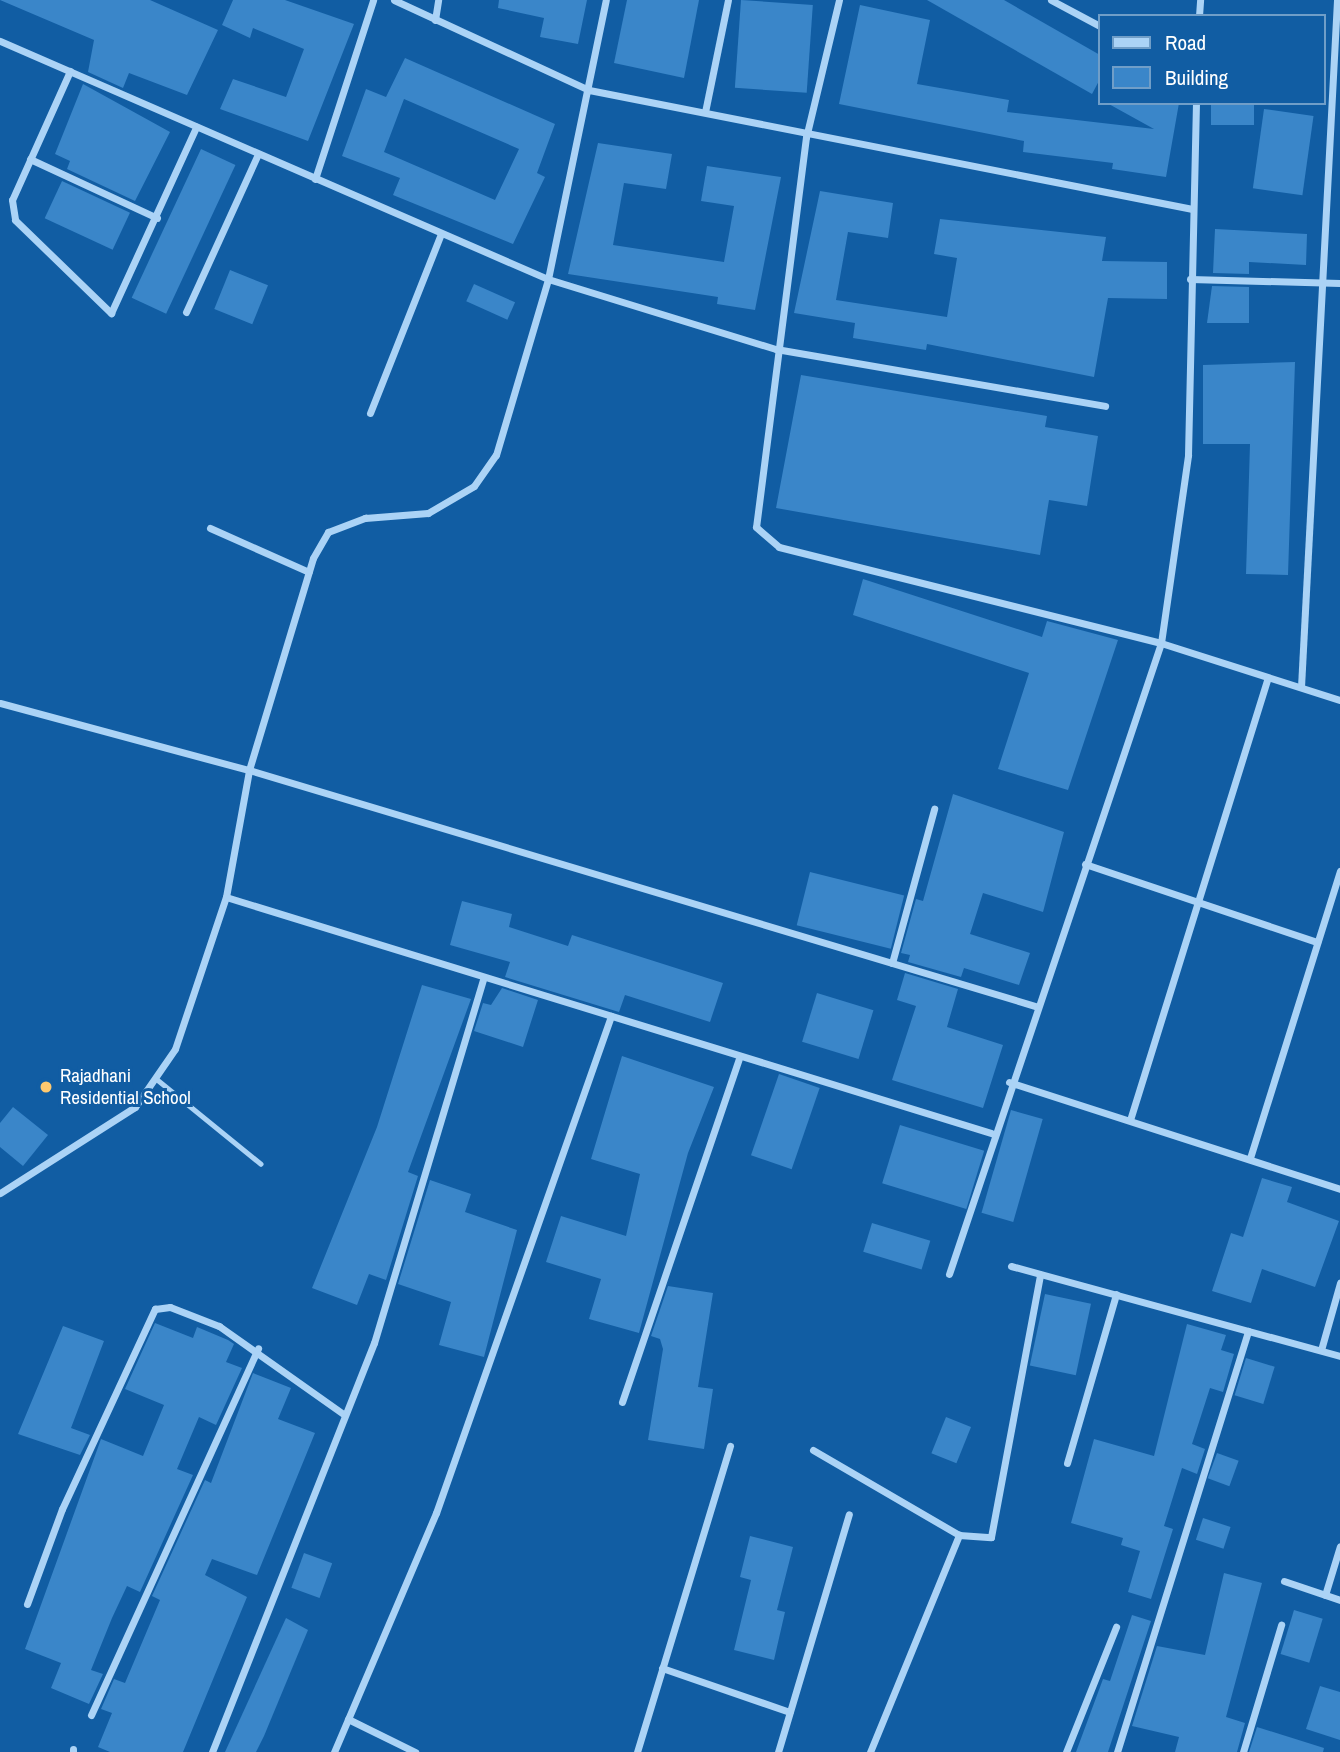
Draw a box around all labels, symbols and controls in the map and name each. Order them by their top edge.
legend [1098,14,1326,105]
text: Road [1165,28,1206,57]
text: Building [1165,63,1228,92]
place label: Rajadhani Residential School [60,1065,191,1109]
marker: Rajadhani Residential School [38,1079,54,1095]

